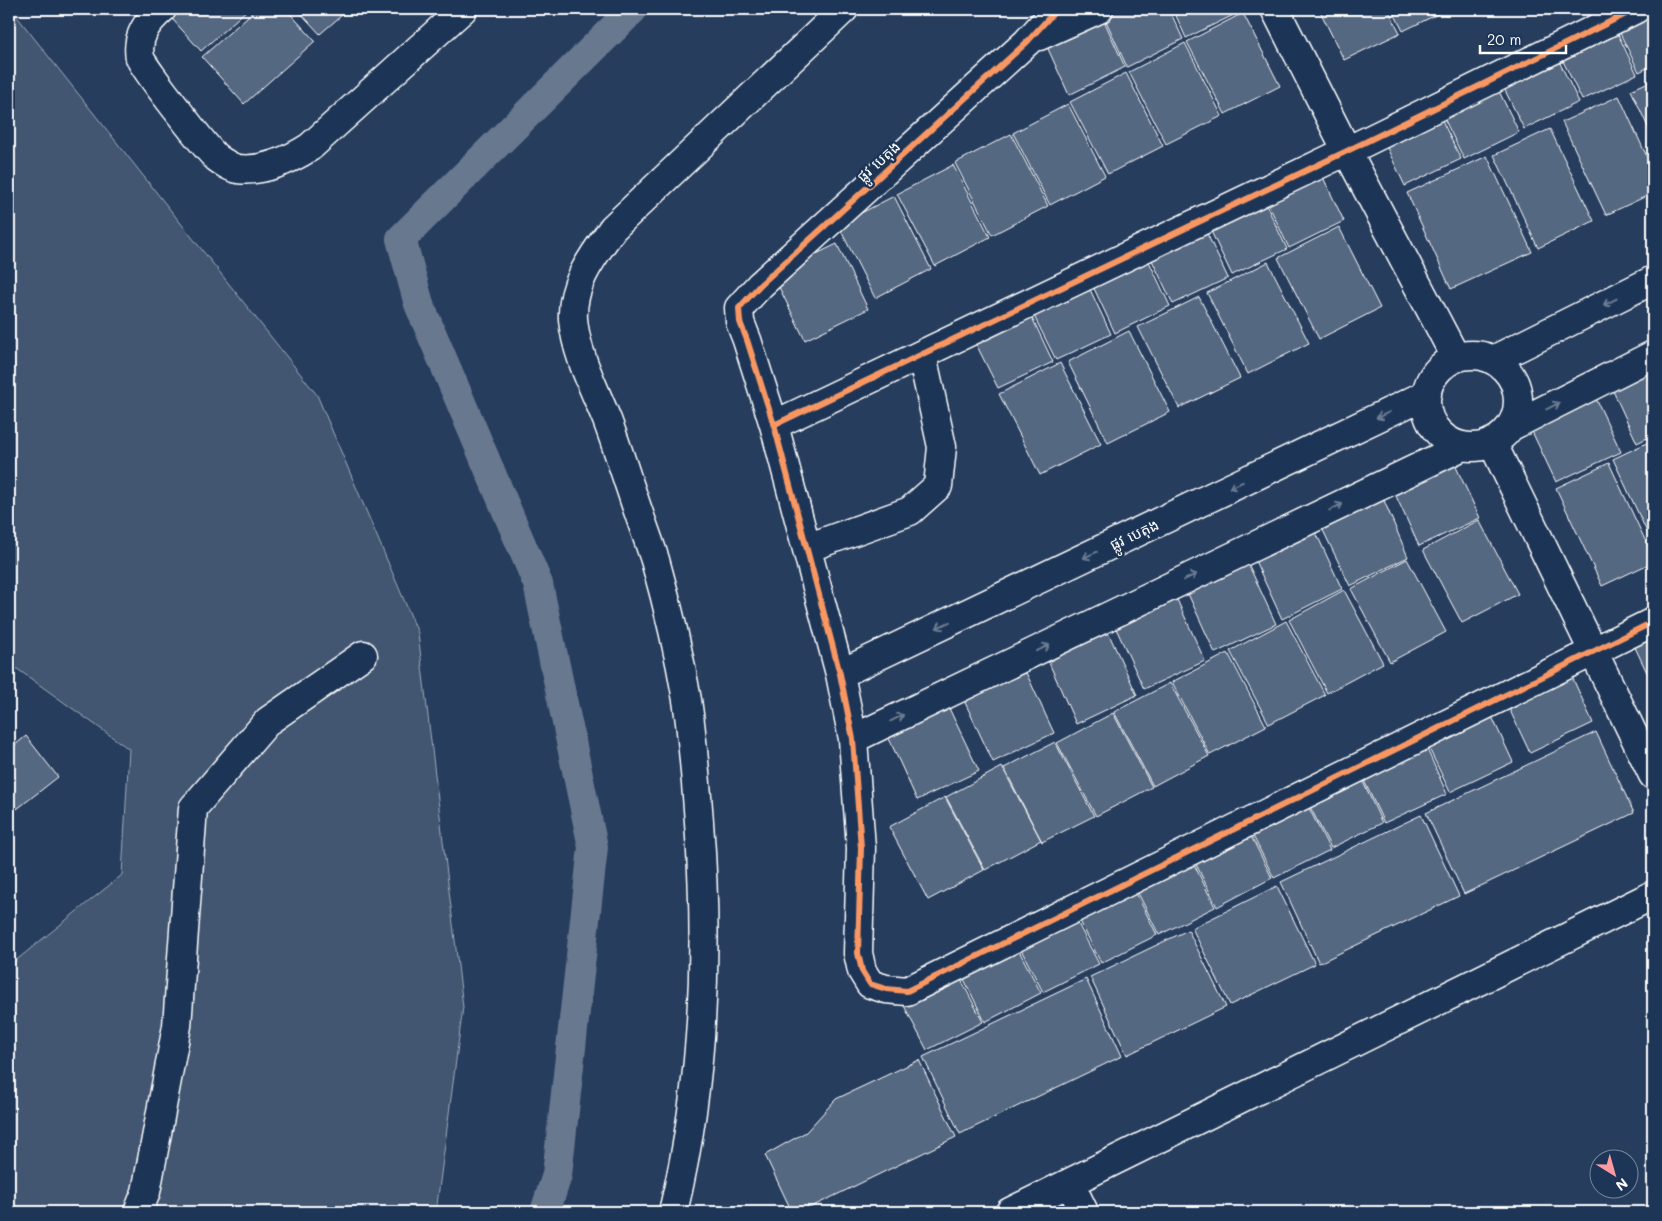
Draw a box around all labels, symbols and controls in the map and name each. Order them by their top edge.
scale bar [1480,22,1566,54]
text: 20 m [1487,29,1521,49]
street label: ផ្លូវ បេតុង [852,136,907,189]
one-way arrow [1602,297,1617,307]
one-way arrow [1545,401,1560,410]
one-way arrow [1376,411,1391,420]
one-way arrow [1229,481,1244,490]
one-way arrow [1328,502,1343,511]
street label: ផ្លូវ បេតុង [1106,514,1164,558]
one-way arrow [1082,550,1097,560]
one-way arrow [1182,572,1197,581]
one-way arrow [936,621,951,630]
one-way arrow [1035,642,1050,652]
one-way arrow [889,713,904,722]
north arrow [1590,1148,1640,1198]
text: N [1612,1174,1632,1196]

